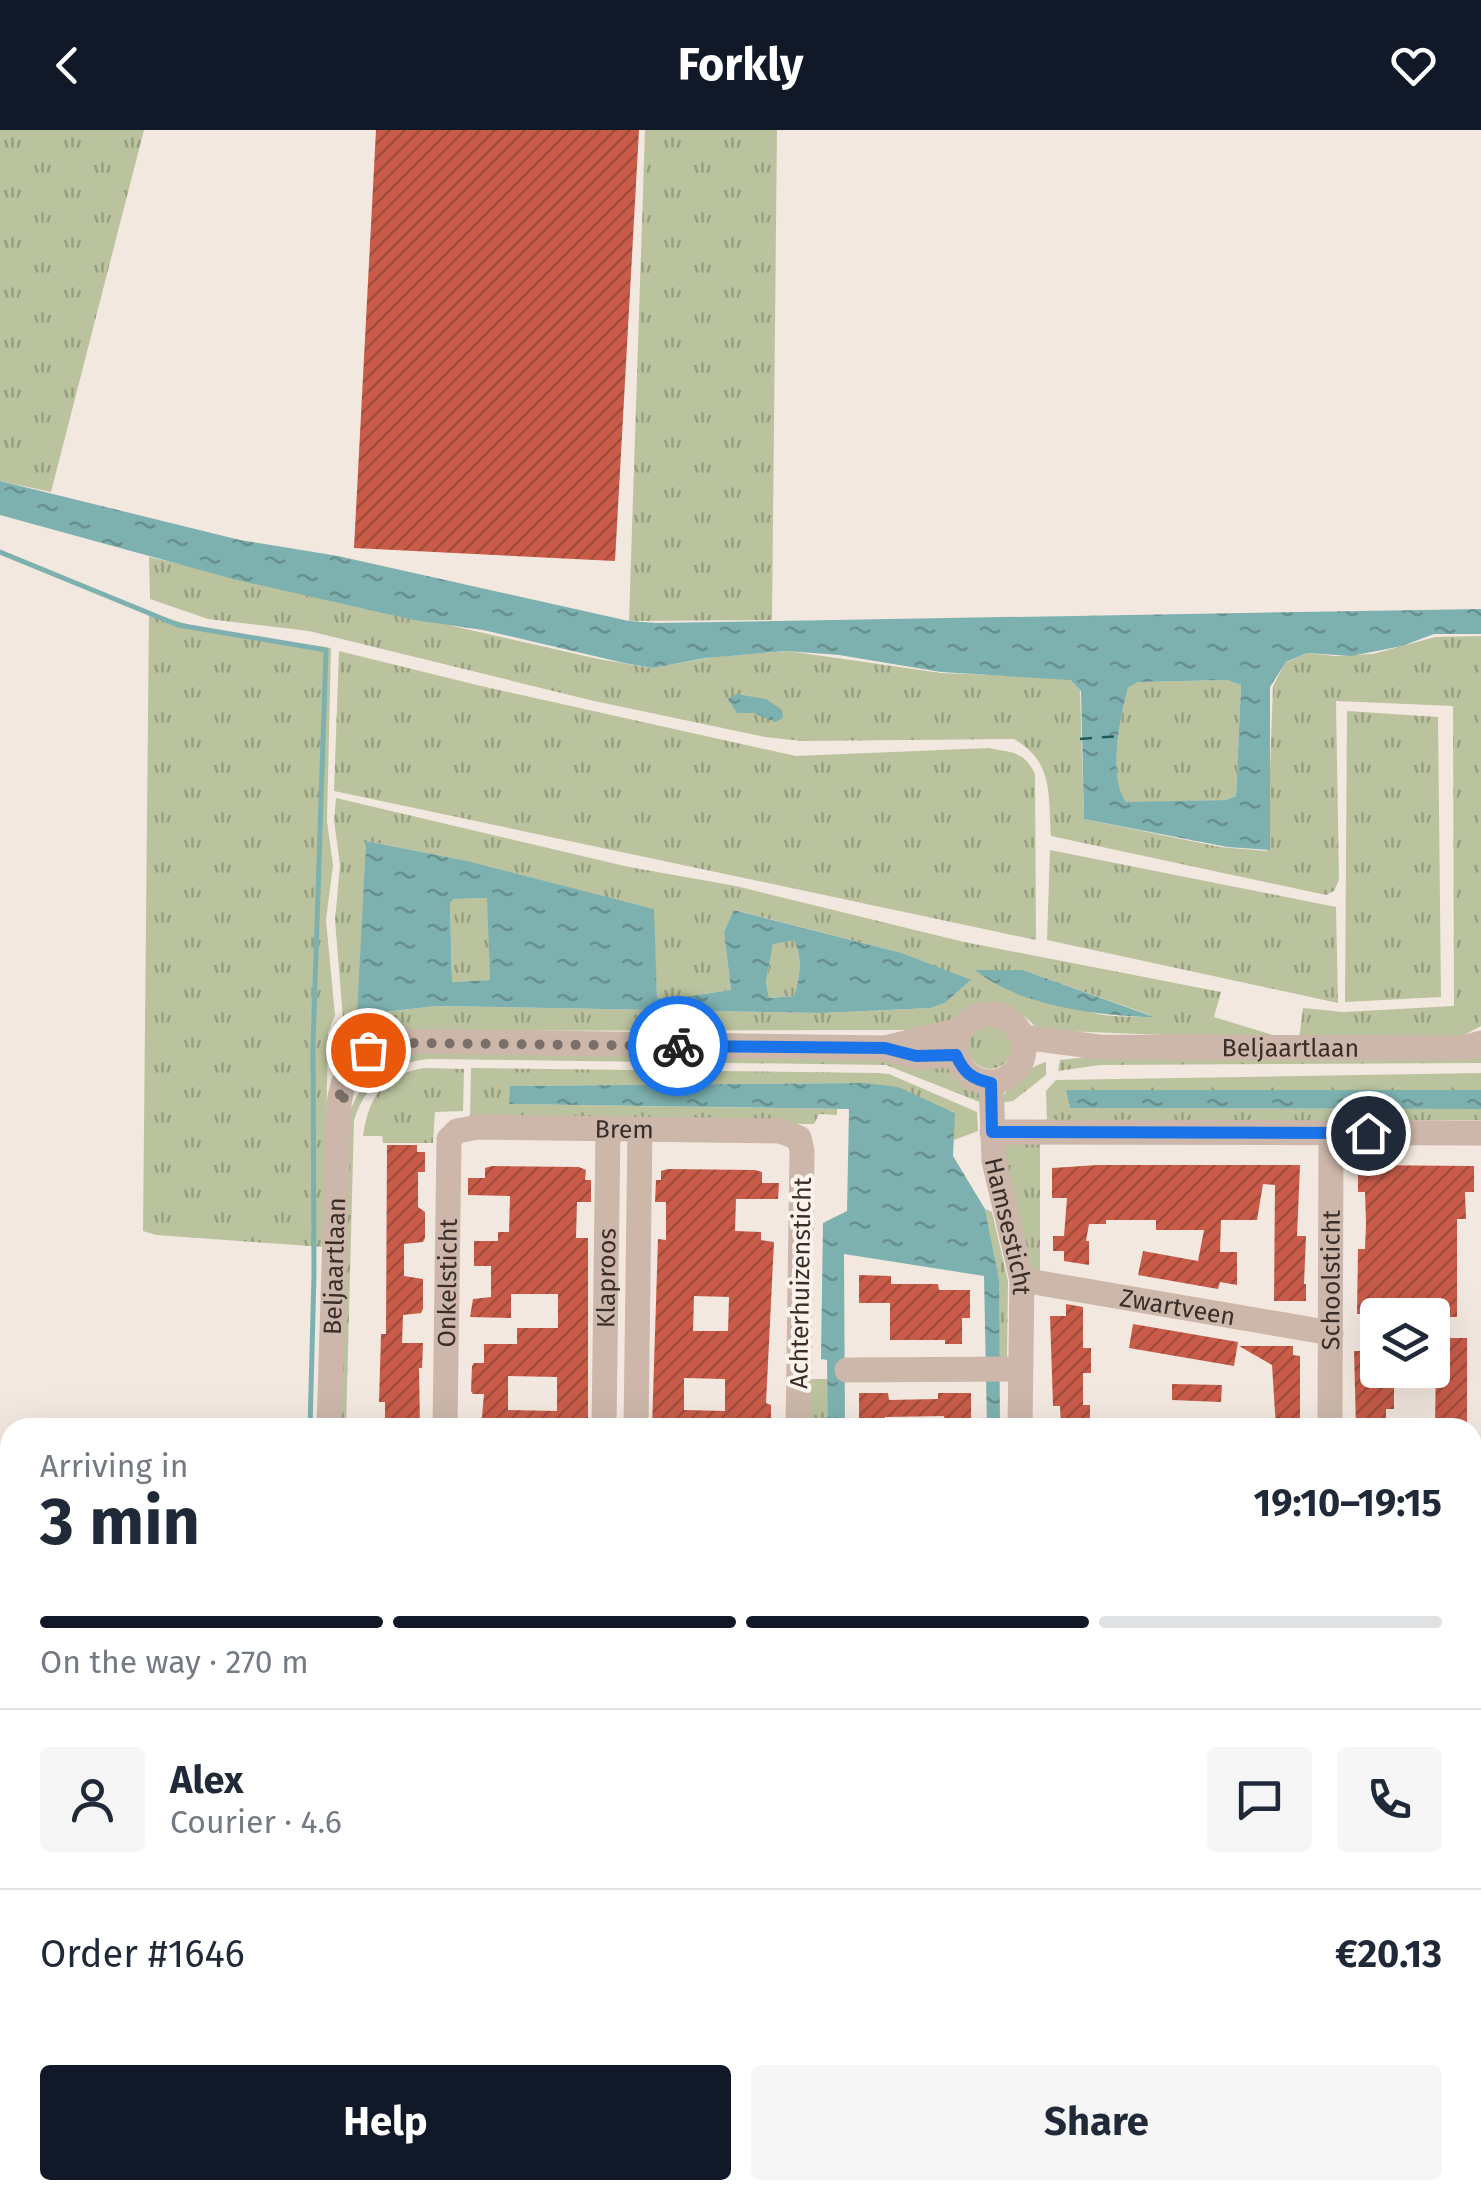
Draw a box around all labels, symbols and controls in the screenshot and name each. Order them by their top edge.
icon: back [40,38,95,93]
text: Forkly [678,38,803,92]
icon: heart [1386,38,1441,93]
courier [628,996,728,1096]
pin [326,1008,411,1093]
icon: bike [651,1019,706,1074]
icon: bag [341,1023,396,1078]
street label: Beljaartlaan [1221,1033,1359,1064]
pin [1326,1091,1411,1176]
icon: home [1341,1106,1396,1161]
street label: Brem [594,1115,654,1145]
street label: Hamsesticht [978,1154,1037,1296]
street label: Achterhuizensticht [784,1176,818,1389]
street label: Beljaartlaan [318,1197,352,1335]
street label: Schoolsticht [1316,1209,1347,1350]
street label: Onkelsticht [432,1217,464,1348]
street label: Klaproos [591,1228,623,1328]
street label: Zwartveen [1117,1283,1238,1332]
map controls [1360,1298,1450,1388]
button: layers [1360,1298,1450,1388]
text: Arriving in [40,1447,188,1485]
text: 19:10–19:15 [1254,1480,1442,1526]
text: 3 min [40,1483,200,1561]
text: On the way · 270 m [40,1643,309,1681]
button: person [40,1747,145,1852]
button: chat [1207,1747,1312,1852]
button: phone [1337,1747,1442,1852]
text: Alex [170,1757,243,1803]
text: Courier · 4.6 [170,1803,342,1841]
text: Order #1646 [40,1931,245,1977]
text: €20.13 [1335,1931,1442,1977]
button: Help [40,2065,731,2180]
button: Share [751,2065,1442,2180]

